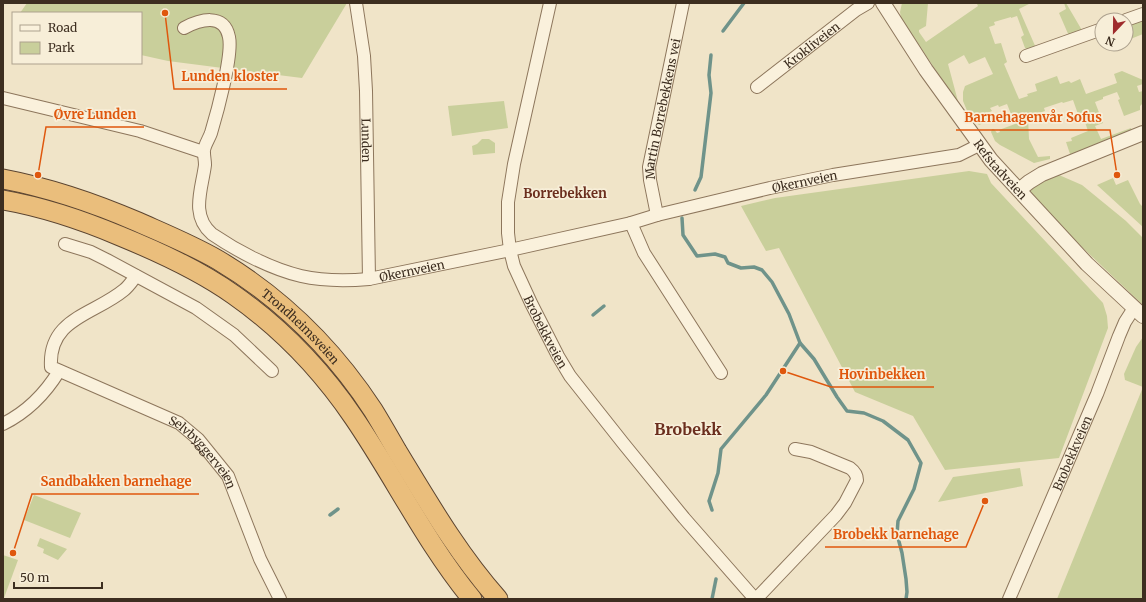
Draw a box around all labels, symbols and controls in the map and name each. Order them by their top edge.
legend [12,12,142,64]
north arrow [1094,12,1134,52]
street label: Krokliveien [781,18,842,71]
text: Road [48,20,77,35]
text: N [1103,33,1117,49]
street label: Martin Borrebekkens vei [641,37,683,180]
text: Park [48,40,75,55]
callout: Lunden kloster [174,64,287,89]
text: Lunden kloster [181,68,279,85]
callout: Øvre Lunden [46,102,144,127]
callout: Barnehagenvår Sofus [956,105,1110,130]
text: Øvre Lunden [54,106,136,123]
text: Barnehagenvår Sofus [964,109,1102,126]
street label: Lunden [359,118,375,163]
street label: Refstadveien [971,136,1031,202]
street label: Økernveien [771,167,838,195]
district label: Borrebekken [523,185,607,202]
street label: Økernveien [378,256,446,284]
street label: Trondheimsveien [259,285,343,367]
street label: Brobekkveien [521,293,571,371]
callout: Hovinbekken [831,362,934,387]
text: Hovinbekken [839,366,925,383]
street label: Selvbyggerveien [167,412,240,491]
street label: Brobekkveien [1049,413,1094,493]
district label: Brobekk [654,419,722,439]
callout: Sandbakken barnehage [32,469,199,494]
text: Sandbakken barnehage [41,473,191,490]
callout: Brobekk barnehage [825,522,966,547]
text: Brobekk barnehage [833,526,959,543]
scale bar [14,564,102,590]
text: 50 m [20,570,49,585]

